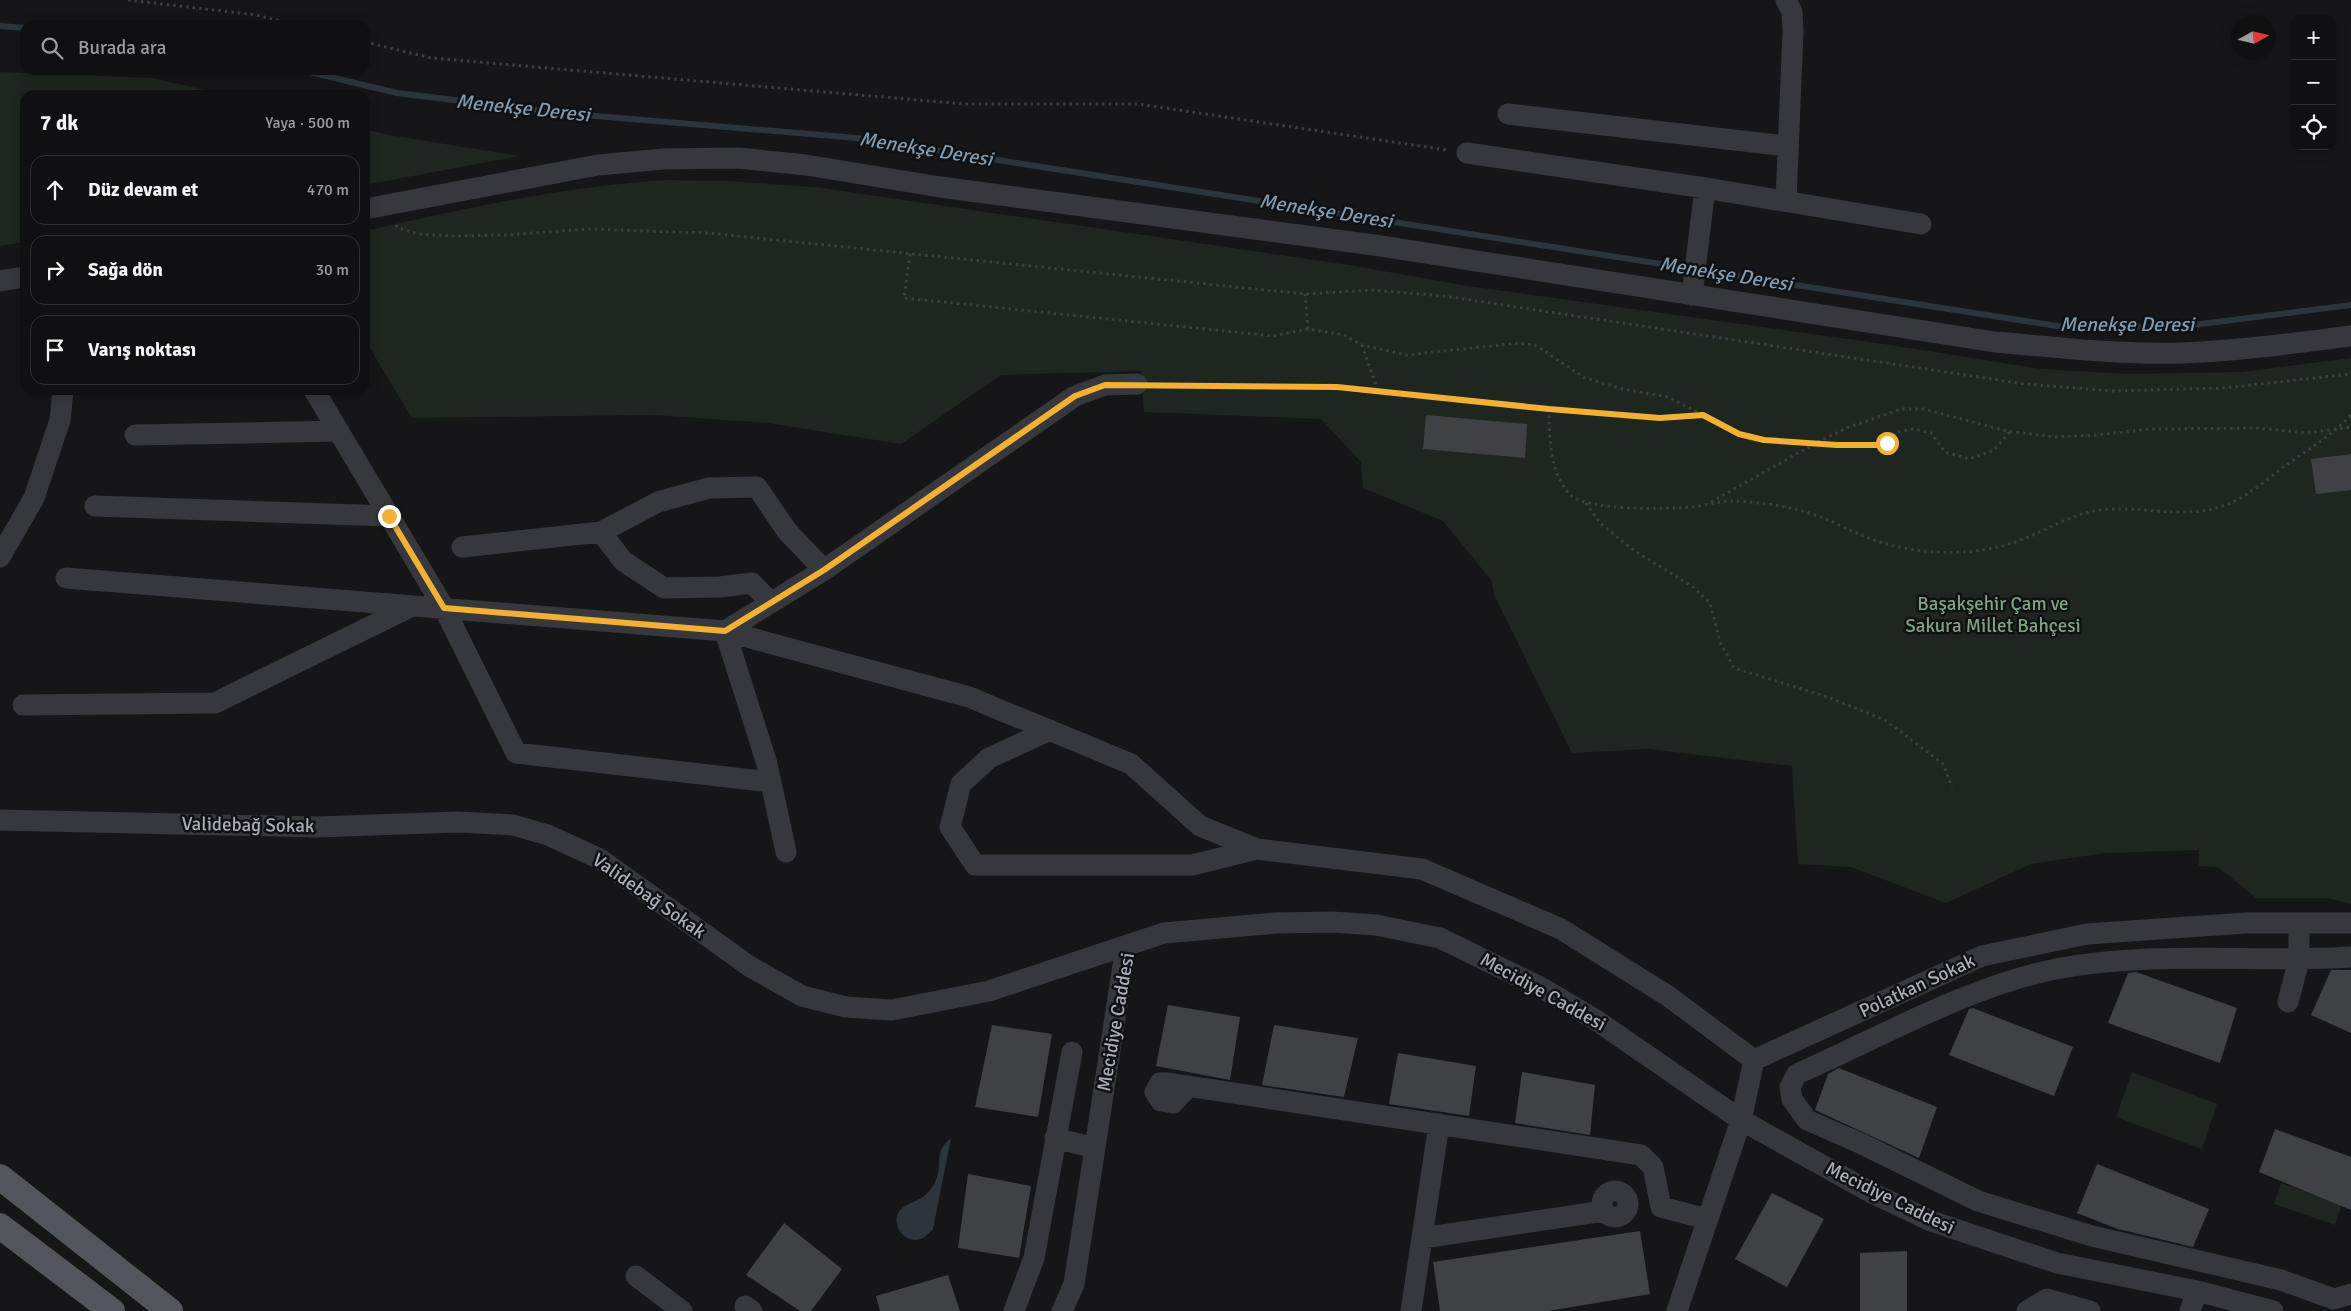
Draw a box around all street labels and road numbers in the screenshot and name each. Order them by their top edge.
street label: Validebağ Sokak [181,812,315,838]
street label: Validebağ Sokak [588,848,711,944]
street label: Mecidiye Caddesi [1476,947,1610,1037]
street label: Polatkan Sokak [1855,949,1979,1023]
street label: Mecidiye Caddesi [1092,951,1140,1093]
street label: Mecidiye Caddesi [1822,1156,1958,1240]

